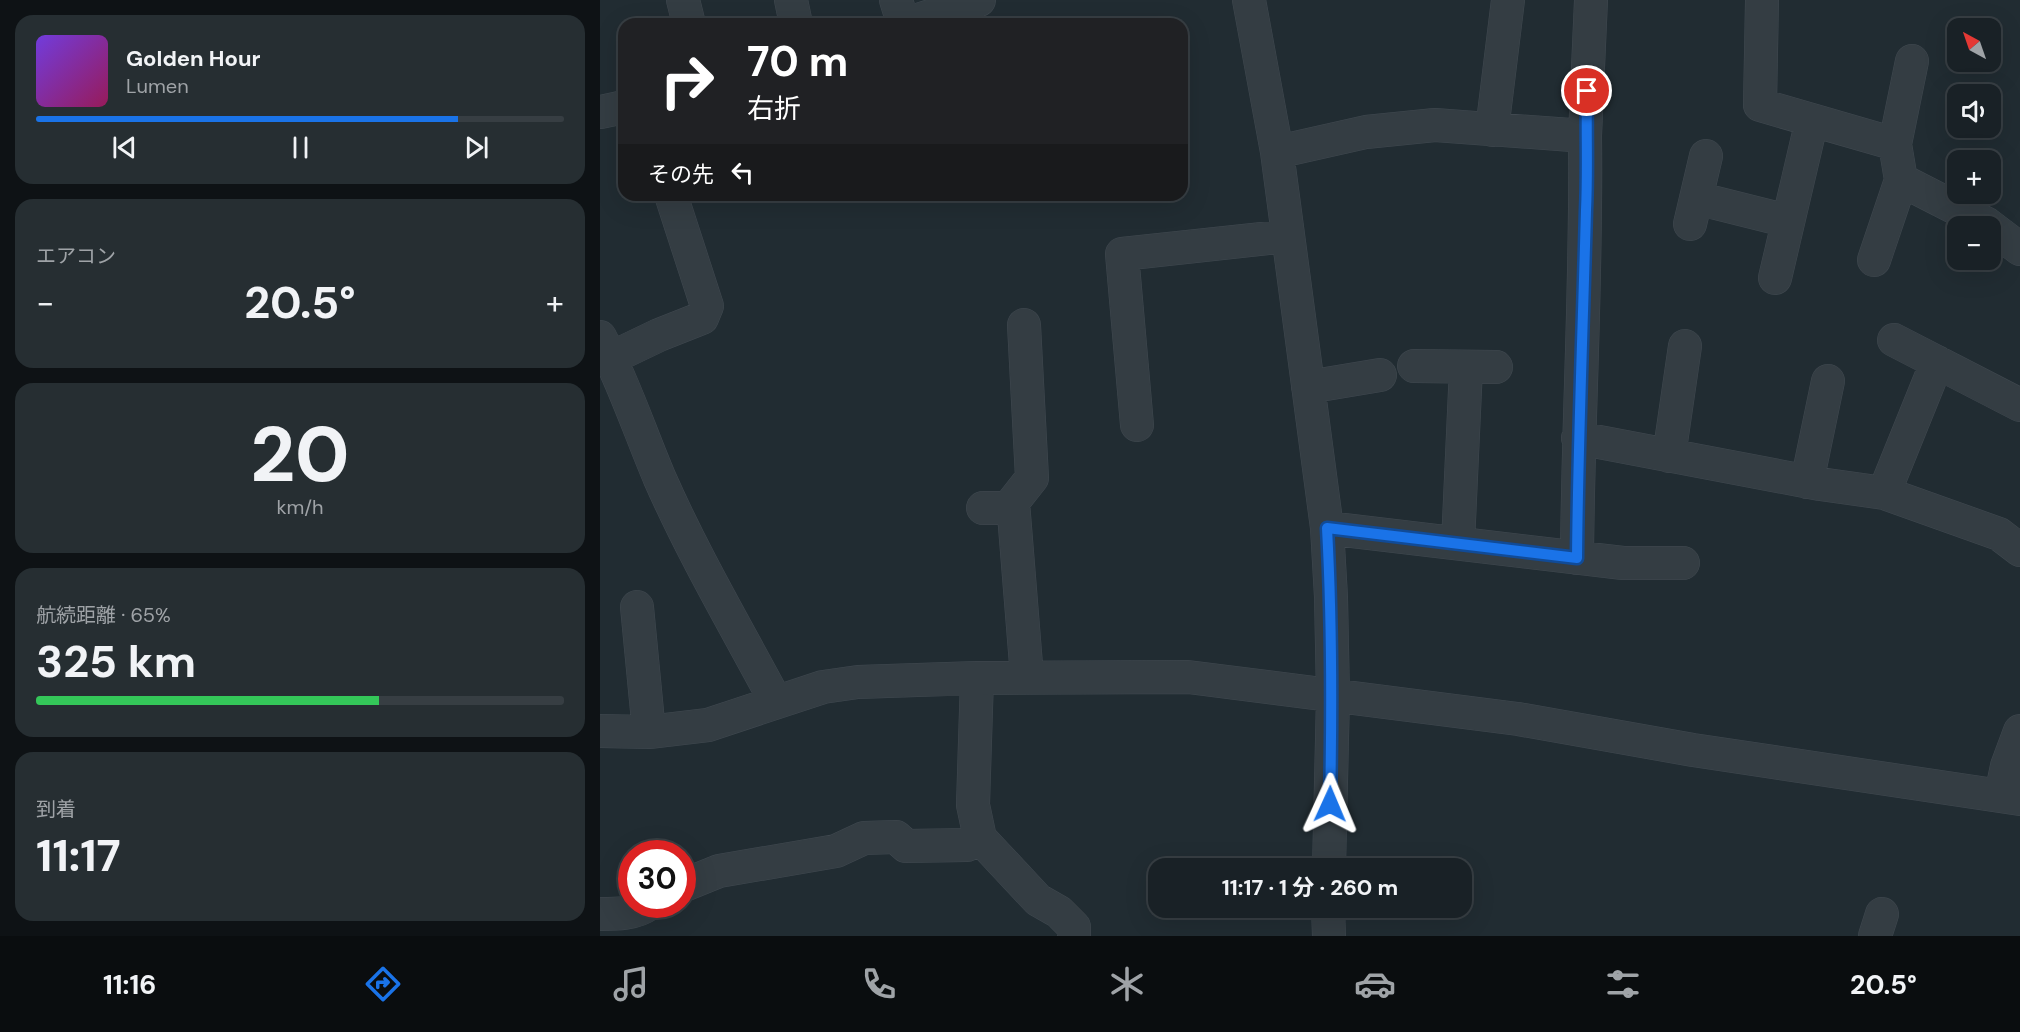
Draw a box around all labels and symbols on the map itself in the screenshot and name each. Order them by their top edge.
north arrow [1947,18,2001,72]
pin [1561,65,1612,116]
position arrow [1298,772,1362,836]
speed limit sign: 30 [618,840,696,918]

